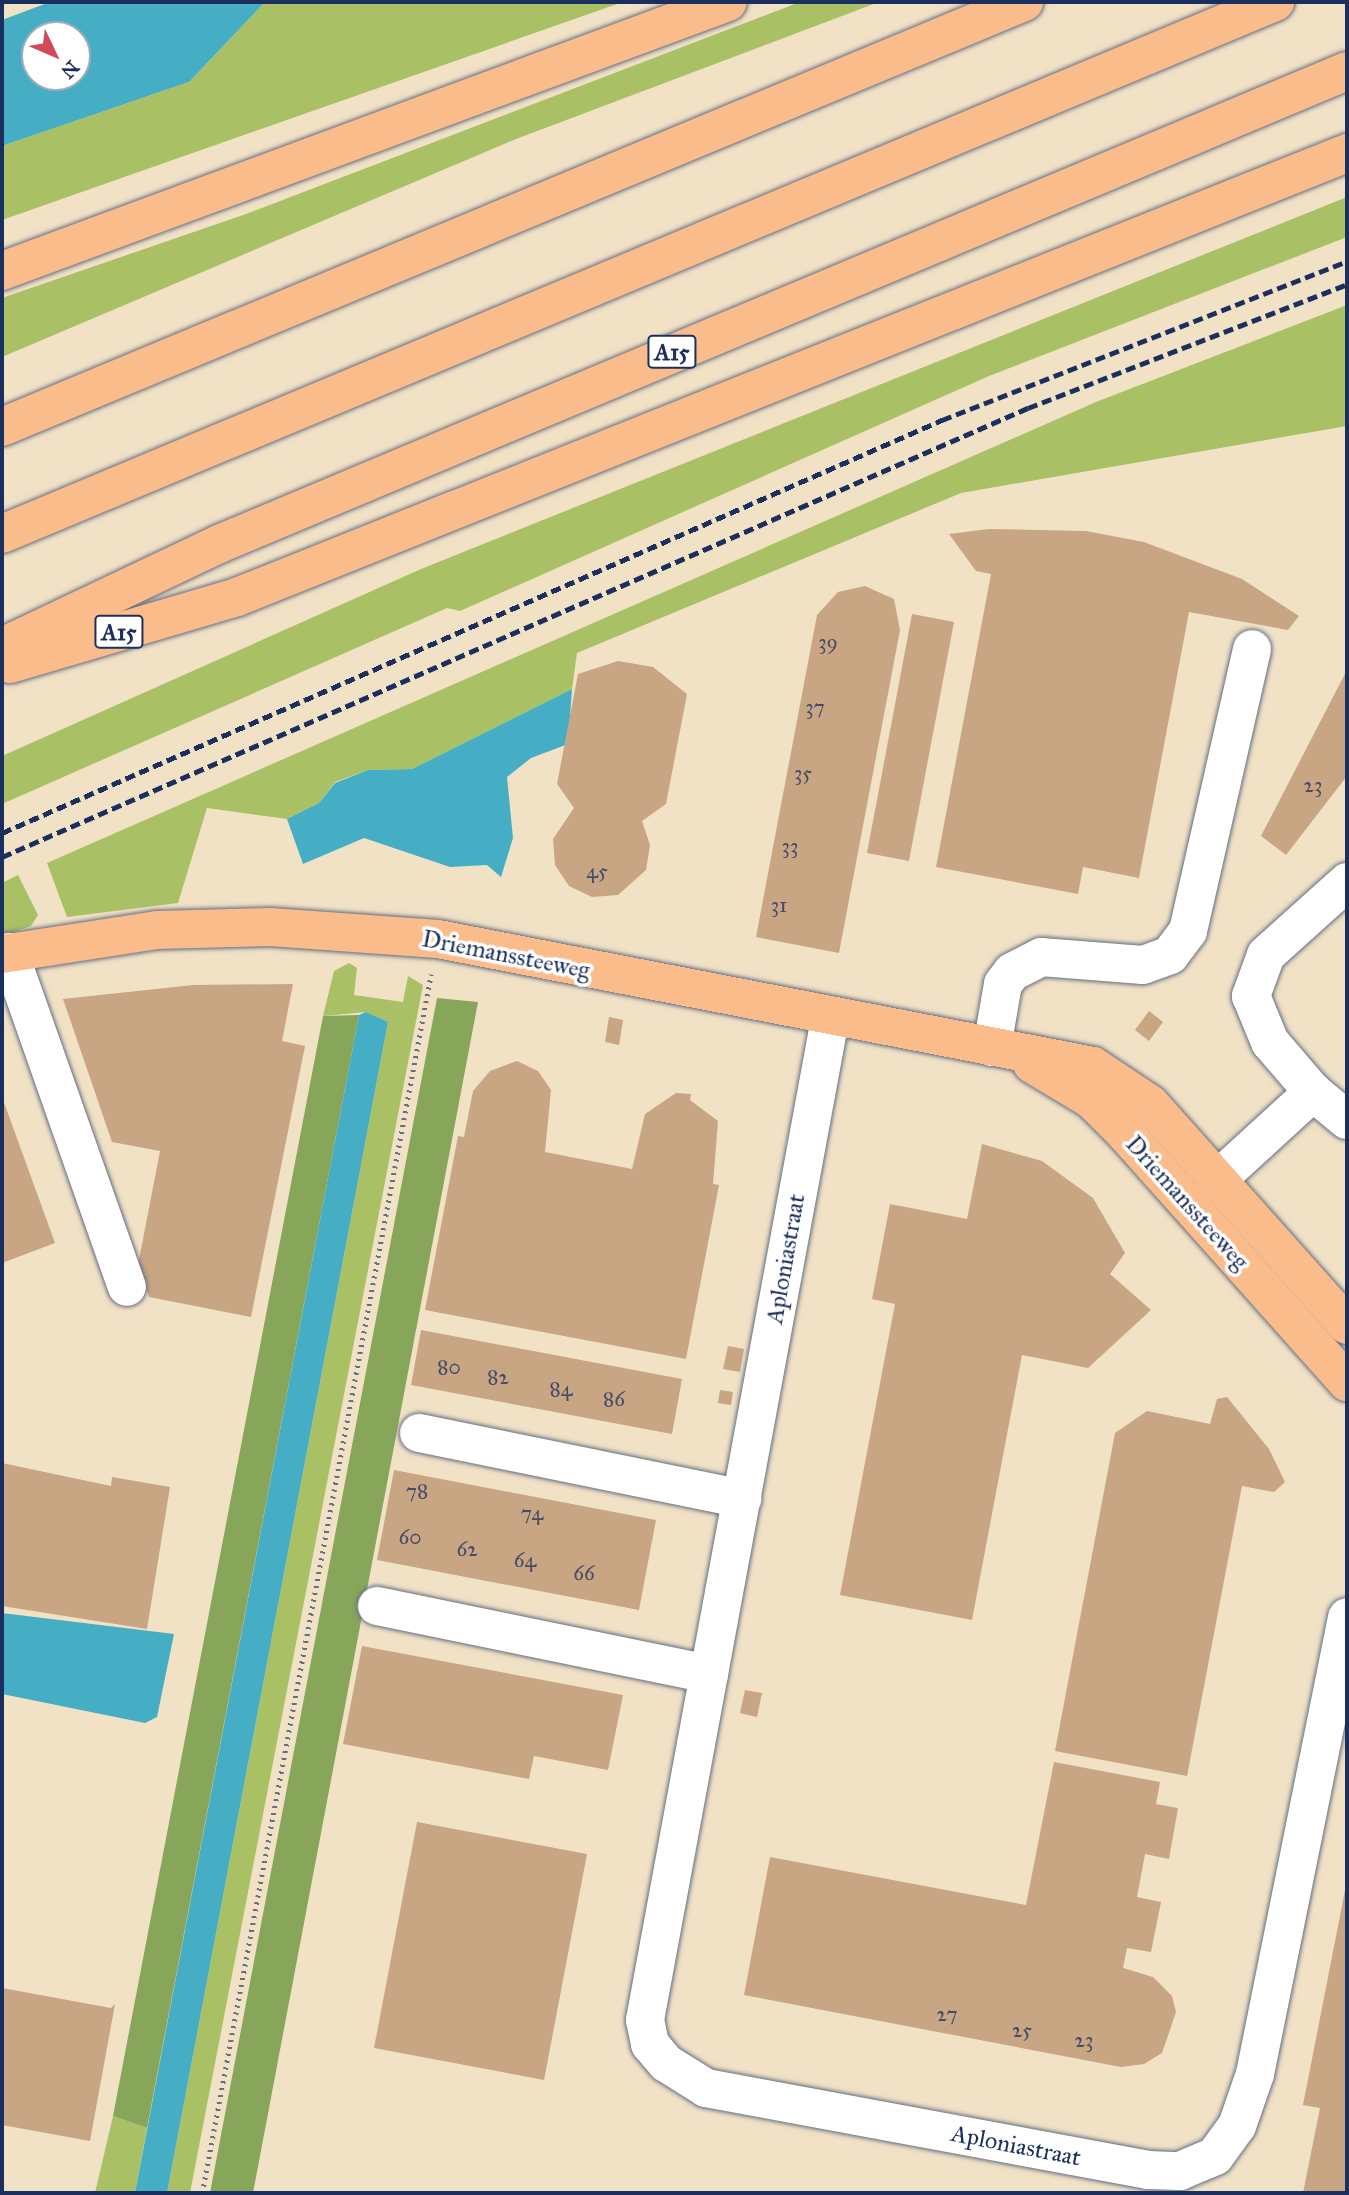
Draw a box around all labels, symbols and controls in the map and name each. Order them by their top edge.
north arrow [21,21,91,91]
text: N [56,56,84,83]
road number: A15 [646,332,698,372]
road number: A15 [93,612,145,652]
house number: 39 [818,629,838,655]
house number: 37 [805,694,825,720]
house number: 35 [794,760,812,786]
house number: 23 [1304,772,1322,798]
house number: 33 [782,833,798,859]
house number: 45 [586,858,608,884]
house number: 31 [771,892,787,918]
street label: Driemanssteeweg [420,925,592,985]
street label: Driemanssteeweg [1119,1130,1255,1276]
street label: Aploniastraat [760,1192,812,1326]
house number: 80 [437,1354,461,1380]
house number: 82 [487,1364,509,1390]
house number: 84 [550,1376,572,1402]
house number: 86 [603,1386,625,1412]
house number: 78 [406,1478,428,1504]
house number: 74 [521,1500,543,1526]
house number: 60 [399,1524,421,1550]
house number: 62 [456,1536,478,1562]
house number: 64 [514,1547,536,1573]
house number: 66 [573,1560,595,1586]
house number: 27 [936,2001,958,2027]
house number: 25 [1012,2017,1032,2043]
house number: 23 [1075,2027,1093,2053]
street label: Aploniastraat [949,2119,1083,2173]

